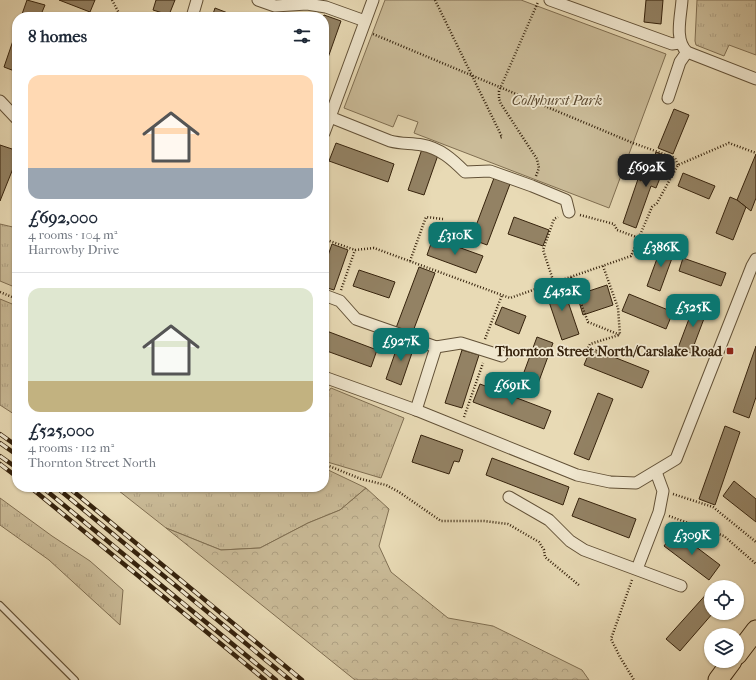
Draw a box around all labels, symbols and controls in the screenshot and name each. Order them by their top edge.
icon: filters [291,25,313,47]
text: 8 homes [28,26,87,46]
park label: Collyhurst Park [512,92,602,109]
icon: home [135,101,207,173]
pin: £692K [618,154,674,188]
text: £692K [627,159,665,174]
text: £692,000 [28,207,98,227]
pin: £310K [427,222,483,256]
text: 4 rooms · 104 m² [28,227,117,242]
text: £310K [437,227,473,242]
pin: £386K [633,234,689,268]
text: £386K [642,239,680,254]
text: Harrowby Drive [28,242,119,257]
pin: £452K [534,278,590,312]
text: £452K [543,283,581,298]
pin: £525K [665,294,721,328]
text: £525K [675,299,711,314]
icon: home [135,314,207,386]
pin: £927K [373,328,429,362]
text: £927K [382,333,420,348]
place label: Thornton Street North/Carslake Road [494,343,723,360]
marker: Thornton Street North/Carslake Road [725,346,735,356]
pin: £691K [484,372,540,406]
text: £691K [494,377,530,392]
text: £525,000 [28,420,94,440]
text: 4 rooms · 112 m² [28,440,114,455]
text: Thornton Street North [28,455,156,470]
pin: £309K [664,522,720,556]
text: £309K [673,527,711,542]
map controls [704,580,744,668]
button: locate [704,580,744,620]
button: layers [704,628,744,668]

